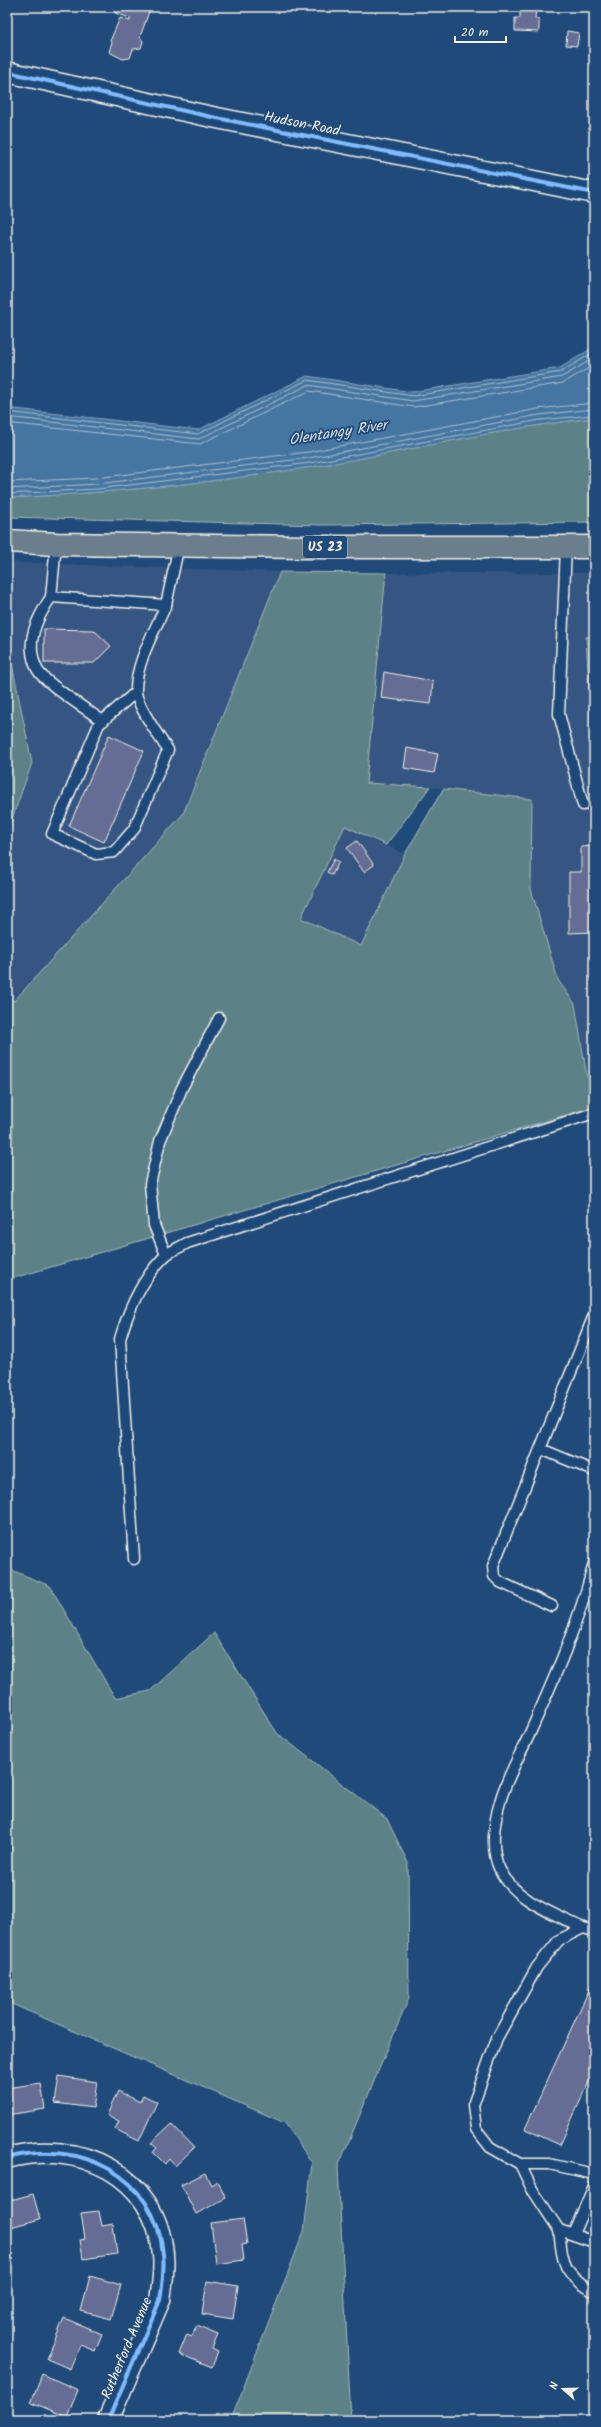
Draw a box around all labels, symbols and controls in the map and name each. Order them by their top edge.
scale bar [455,18,506,44]
text: 20 m [461,23,489,42]
street label: Hudson Road [262,106,343,142]
water label: Olentangy River [287,413,392,453]
road number: US 23 [303,536,347,558]
street label: Rutherford Avenue [96,2293,159,2402]
north arrow [543,2369,583,2409]
text: N [545,2380,564,2392]

